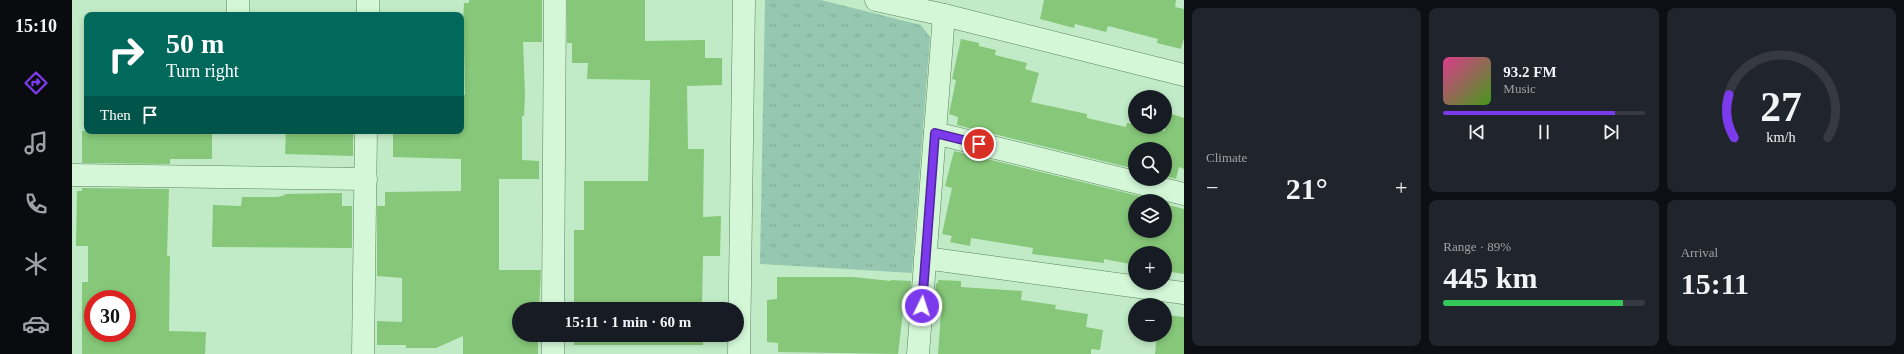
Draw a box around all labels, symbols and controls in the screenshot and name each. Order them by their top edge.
text: 15:10 [15,16,57,36]
icon: right [100,28,152,80]
text: 50 m [166,28,224,59]
text: Turn right [166,61,239,81]
text: 93.2 FM [1503,64,1557,80]
icon: directions [22,69,50,97]
text: Music [1503,81,1536,96]
text: 27 [1761,84,1802,130]
map controls [1128,90,1172,342]
button: sound [1128,90,1172,134]
icon: arrive [139,104,161,126]
text: Then [100,107,131,123]
icon: previous [1466,121,1488,143]
icon: pause [1533,121,1555,143]
icon: next [1600,121,1622,143]
pin [962,127,996,161]
text: km/h [1767,128,1796,144]
icon: music [22,129,50,157]
icon: arrive [968,133,990,155]
button: search [1128,142,1172,186]
text: Climate [1206,150,1247,165]
text: 21° [1286,172,1328,205]
text: − [1206,175,1218,200]
text: + [1395,175,1407,200]
icon: phone [22,190,50,218]
button: layers [1128,194,1172,238]
text: Range · 89% [1443,239,1511,254]
text: Arrival [1681,245,1718,260]
button: + [1128,246,1172,290]
icon: climate [22,250,50,278]
text: 445 km [1443,261,1538,294]
text: 15:11 [1681,267,1749,300]
position arrow [901,285,943,327]
speed limit sign: 30 [84,290,136,342]
button: − [1128,298,1172,342]
icon: car [22,310,50,338]
text: 15:11 · 1 min · 60 m [565,314,691,330]

